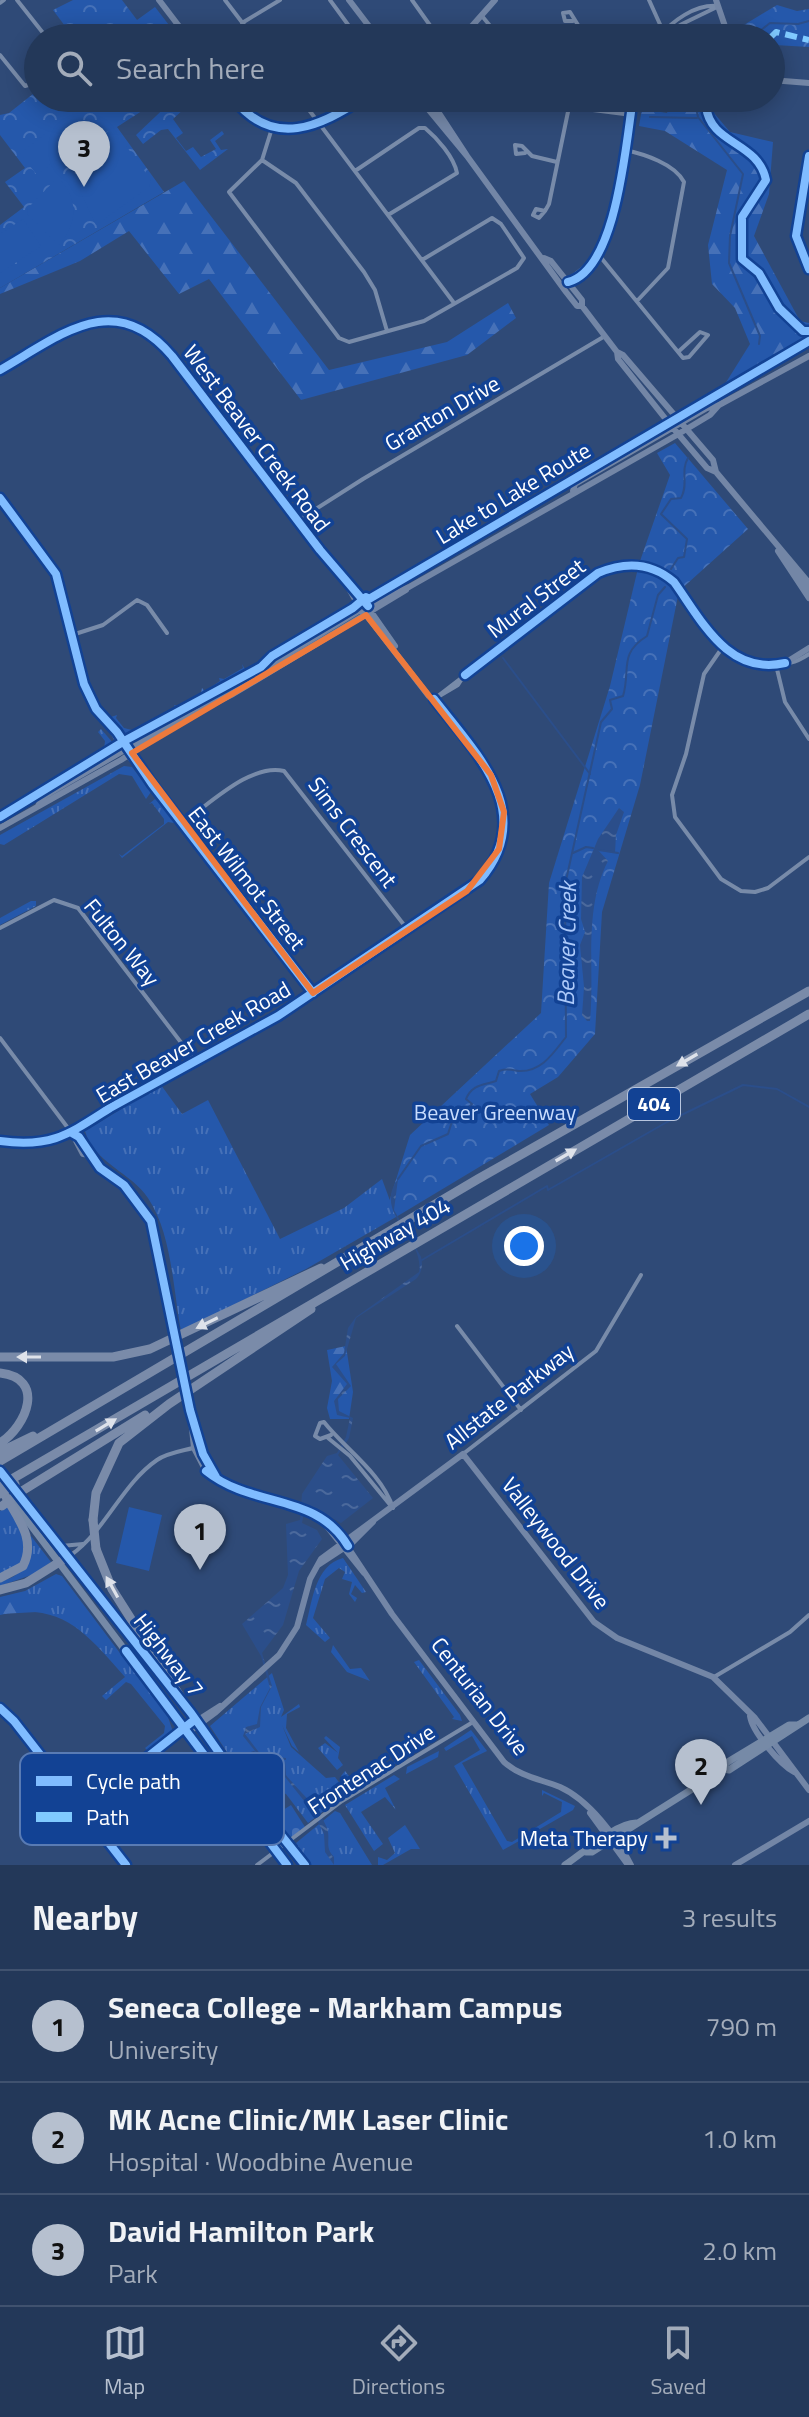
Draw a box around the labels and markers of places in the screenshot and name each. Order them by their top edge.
pin: 3 [58,121,110,187]
pin: 1 [174,1504,226,1570]
pin: 2 [675,1739,727,1805]
place label: Meta Therapy [520,1821,648,1855]
marker: Meta Therapy [655,1827,677,1849]

